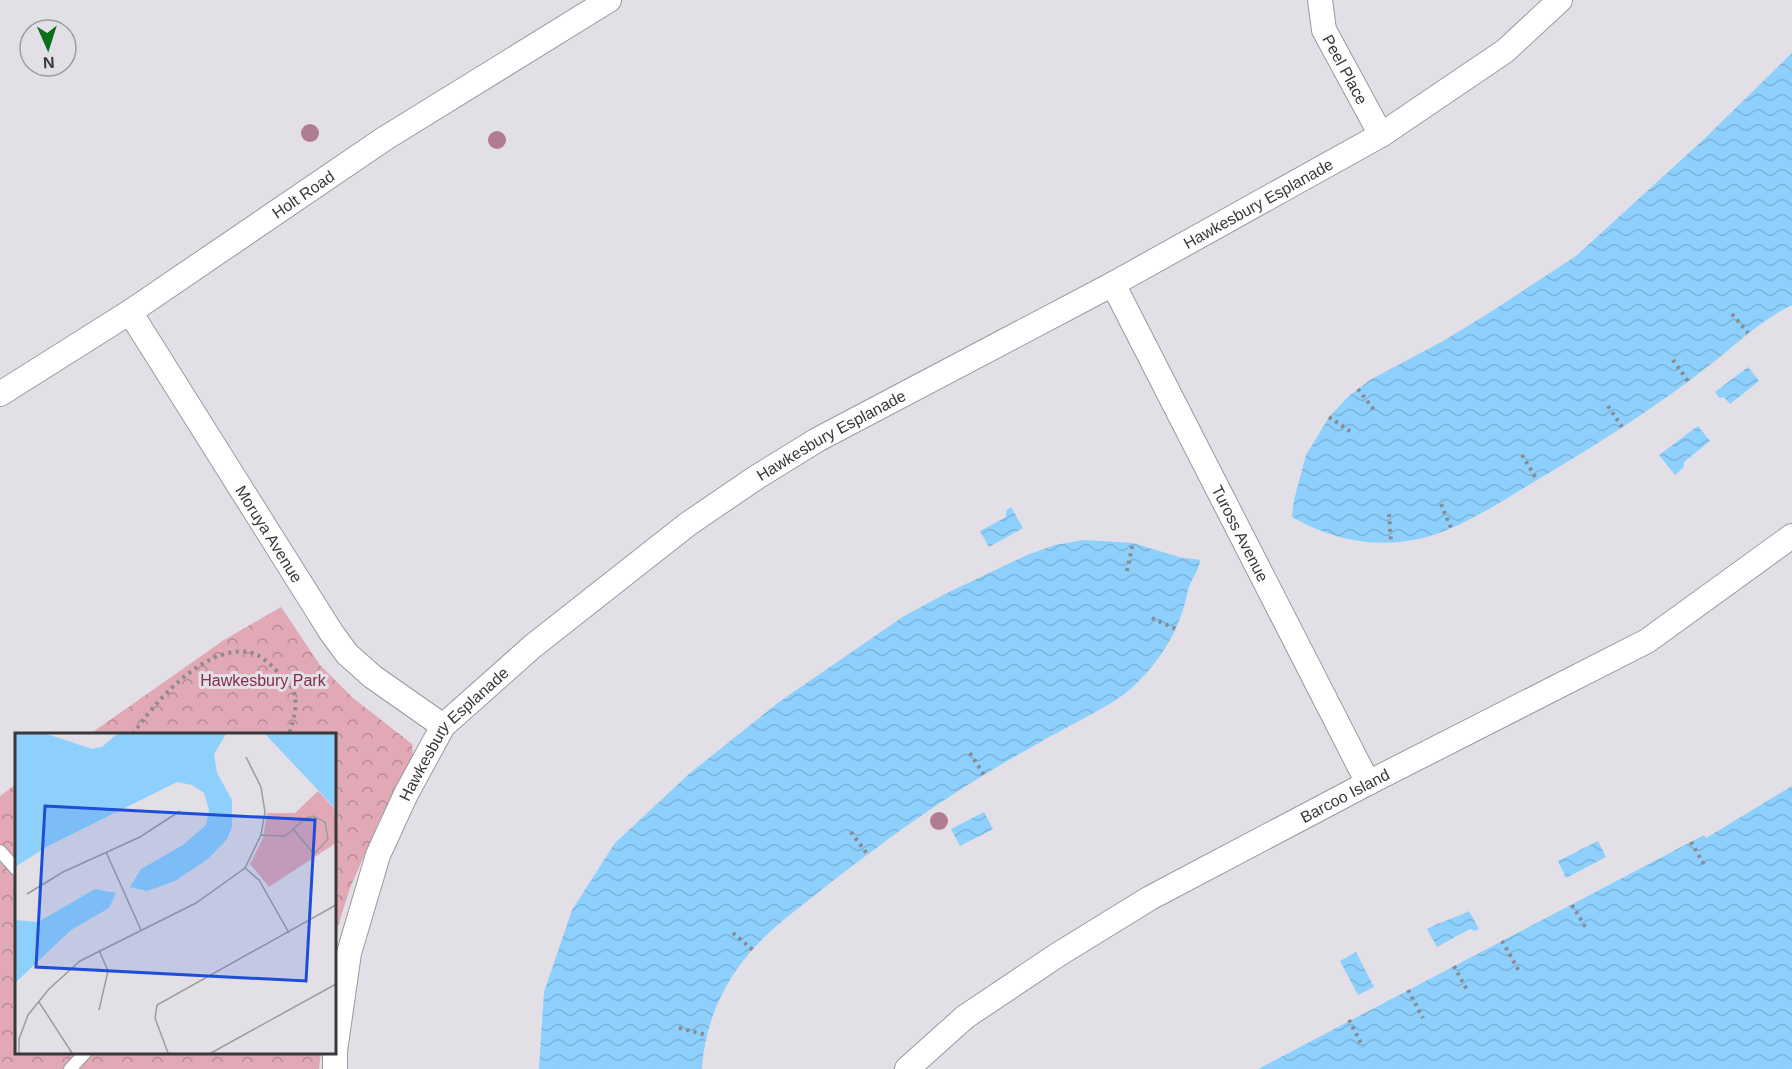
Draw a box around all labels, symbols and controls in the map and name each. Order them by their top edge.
north arrow [18,18,78,78]
street label: Peel Place [1320,32,1371,107]
text: N [43,54,55,71]
street label: Hawkesbury Esplanade [1180,155,1336,252]
street label: Holt Road [269,167,337,221]
street label: Hawkesbury Esplanade [753,386,908,484]
street label: Moruya Avenue [233,482,306,585]
street label: Tuross Avenue [1209,482,1272,584]
street label: Hawkesbury Esplanade [396,664,512,803]
park label: Hawkesbury Park [200,672,327,689]
inset map [15,733,336,1054]
street label: Barcoo Island [1297,765,1392,826]

